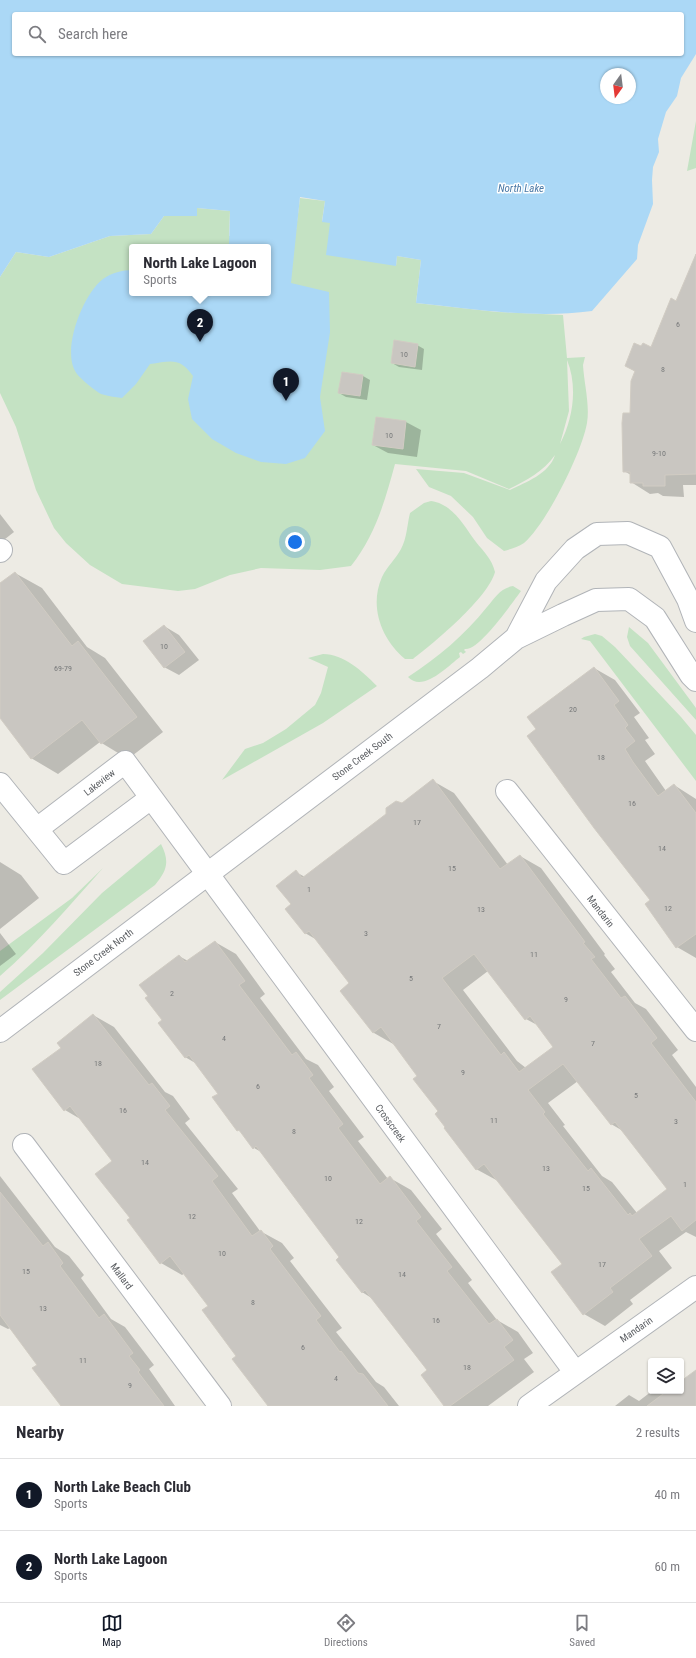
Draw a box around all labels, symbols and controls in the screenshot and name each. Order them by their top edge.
search box [12,12,684,56]
icon: search [26,23,48,45]
text: Search here [58,25,128,43]
north arrow [600,68,636,104]
water label: North Lake [498,182,544,195]
popup [129,244,271,296]
text: North Lake Lagoon [143,254,257,272]
text: Sports [143,272,177,287]
pin: 2 [187,309,213,342]
house number: 6 [676,320,680,329]
house number: 10 [400,350,408,359]
house number: 8 [661,365,665,374]
pin: 1 [273,368,299,401]
house number: 10 [385,431,393,440]
house number: 9-10 [652,449,666,458]
your location [285,532,305,552]
house number: 10 [160,642,168,651]
house number: 69-79 [54,664,72,673]
house number: 20 [569,705,577,714]
street label: Stone Creek South [330,730,395,783]
house number: 18 [597,753,605,762]
street label: Lakeview [82,767,117,798]
house number: 16 [628,799,636,808]
house number: 17 [413,818,421,827]
house number: 14 [658,844,666,853]
house number: 15 [448,864,456,873]
house number: 1 [307,885,311,894]
street label: Mandarin [585,893,616,929]
house number: 12 [664,904,672,913]
house number: 13 [477,905,485,914]
street label: Stone Creek North [71,926,135,978]
house number: 3 [364,929,368,938]
house number: 11 [530,950,538,959]
house number: 5 [409,974,413,983]
house number: 2 [170,989,174,998]
house number: 9 [564,995,568,1004]
house number: 7 [437,1022,441,1031]
house number: 4 [222,1034,226,1043]
house number: 7 [591,1039,595,1048]
house number: 18 [94,1059,102,1068]
house number: 9 [461,1068,465,1077]
house number: 6 [256,1082,260,1091]
house number: 5 [634,1091,638,1100]
street label: Crosscreek [373,1102,408,1145]
house number: 16 [119,1106,127,1115]
house number: 11 [490,1116,498,1125]
house number: 3 [674,1117,678,1126]
house number: 8 [292,1127,296,1136]
house number: 14 [141,1158,149,1167]
house number: 13 [542,1164,550,1173]
house number: 10 [324,1174,332,1183]
house number: 1 [683,1180,687,1189]
house number: 15 [582,1184,590,1193]
house number: 12 [188,1212,196,1221]
house number: 12 [355,1217,363,1226]
house number: 10 [218,1249,226,1258]
house number: 17 [598,1260,606,1269]
street label: Mallard [108,1261,135,1291]
house number: 15 [22,1267,30,1276]
house number: 14 [398,1270,406,1279]
house number: 8 [251,1298,255,1307]
house number: 13 [39,1304,47,1313]
street label: Mandarin [618,1314,655,1345]
house number: 16 [432,1316,440,1325]
house number: 6 [301,1343,305,1352]
house number: 11 [79,1356,87,1365]
map controls [648,1358,684,1394]
button: layers [648,1358,684,1394]
house number: 18 [463,1363,471,1372]
house number: 4 [334,1374,338,1383]
house number: 9 [128,1381,132,1390]
text: Nearby [16,1422,64,1442]
text: 2 results [636,1425,680,1440]
text: North Lake Beach Club [54,1478,191,1496]
text: 1 [26,1487,32,1502]
text: 40 m [654,1487,680,1502]
text: Sports [54,1496,88,1511]
text: North Lake Lagoon [54,1550,167,1568]
text: 2 [26,1559,32,1574]
text: 60 m [654,1559,680,1574]
text: Sports [54,1568,88,1583]
tab: Map [101,1612,123,1649]
tab: Directions [324,1612,368,1649]
tab: Saved [569,1612,595,1649]

